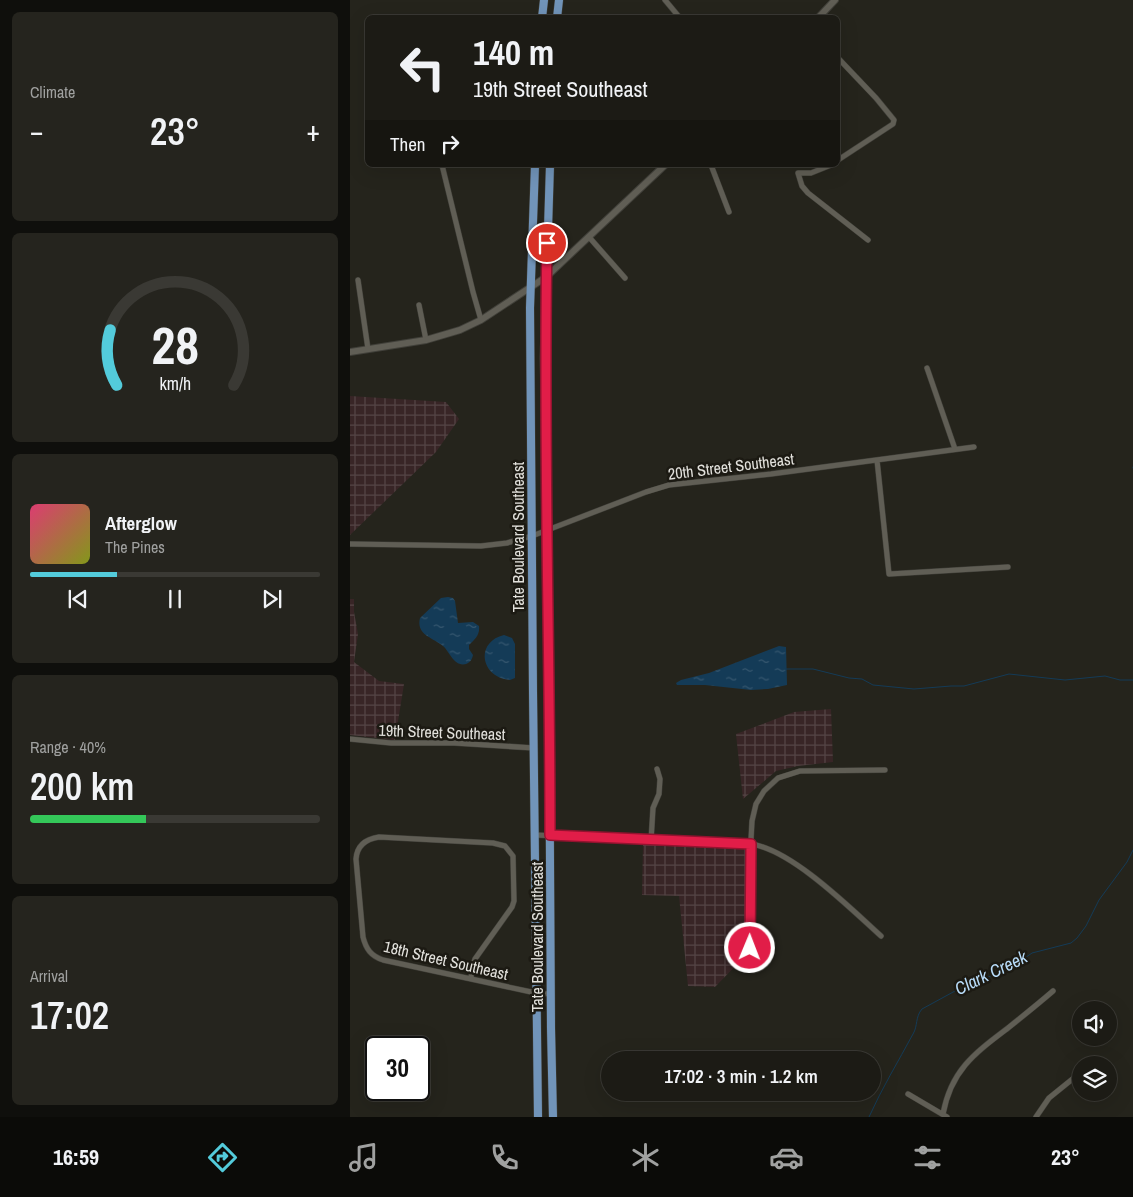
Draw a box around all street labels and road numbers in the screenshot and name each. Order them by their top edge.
street label: 20th Street Southeast [667,447,796,485]
street label: Tate Boulevard Southeast [507,461,529,612]
street label: 19th Street Southeast [378,719,506,745]
street label: Tate Boulevard Southeast [526,861,548,1012]
street label: 18th Street Southeast [382,935,511,985]

